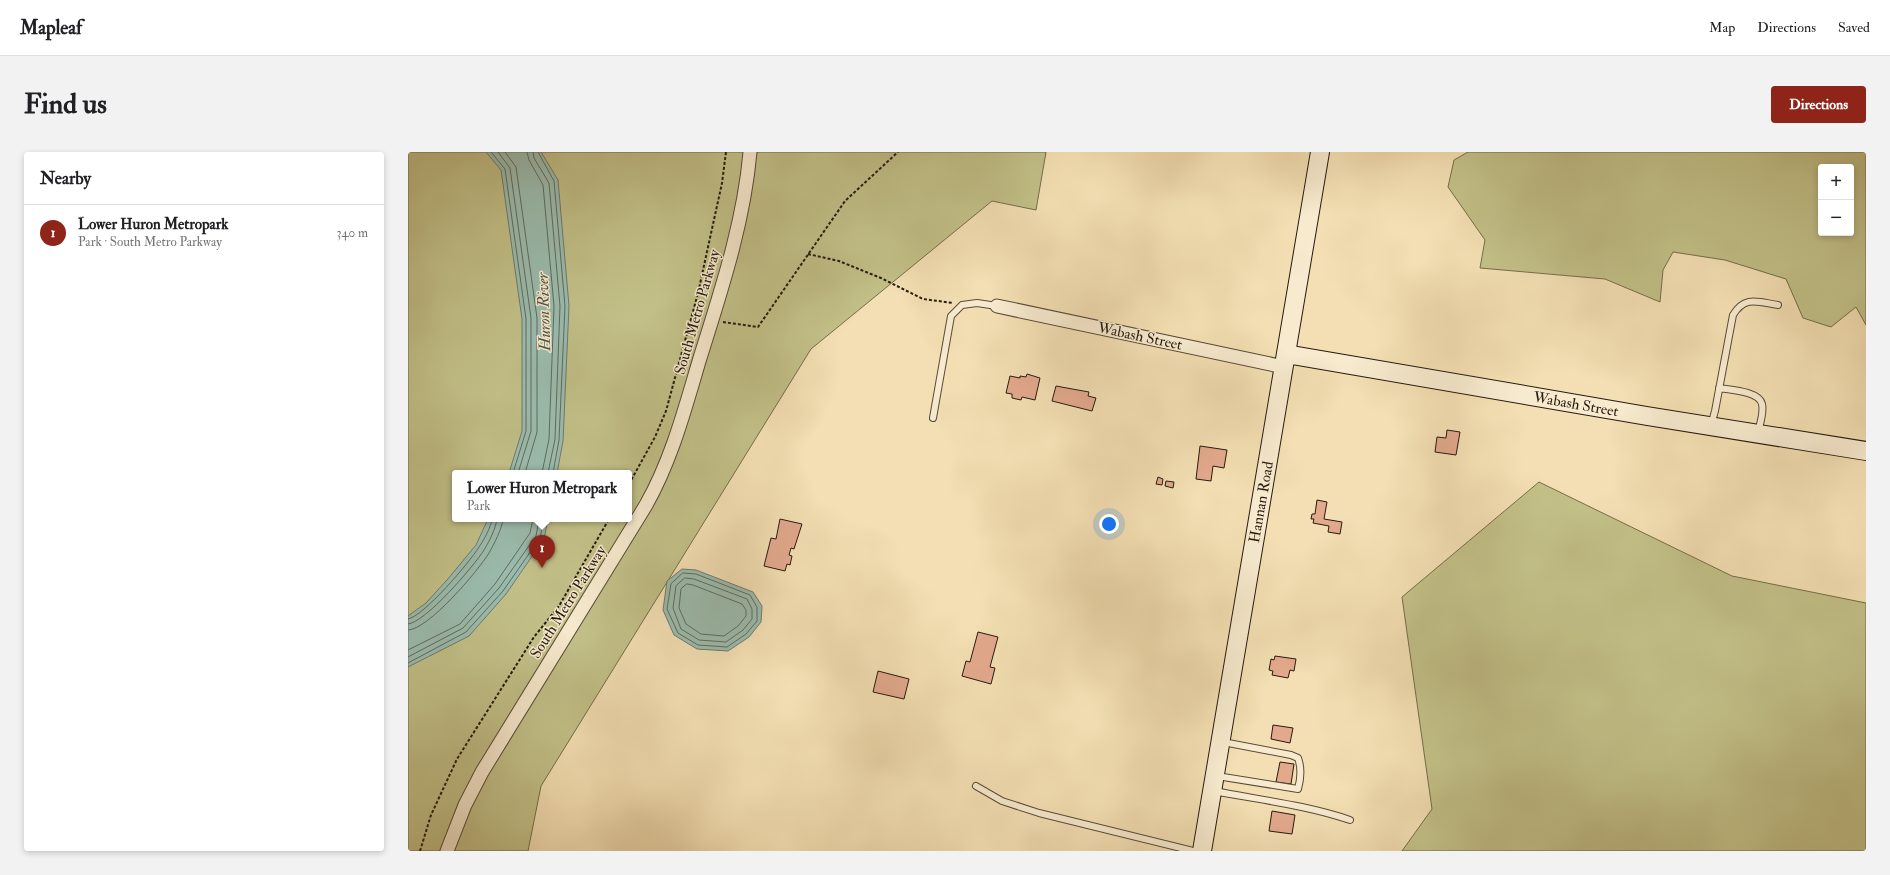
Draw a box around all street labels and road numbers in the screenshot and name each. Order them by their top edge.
street label: South Metro Parkway [671,247,725,377]
street label: Wabash Street [1095,318,1184,355]
street label: Wabash Street [1531,388,1620,421]
street label: Hannan Road [1245,459,1278,544]
street label: South Metro Parkway [526,542,611,662]

